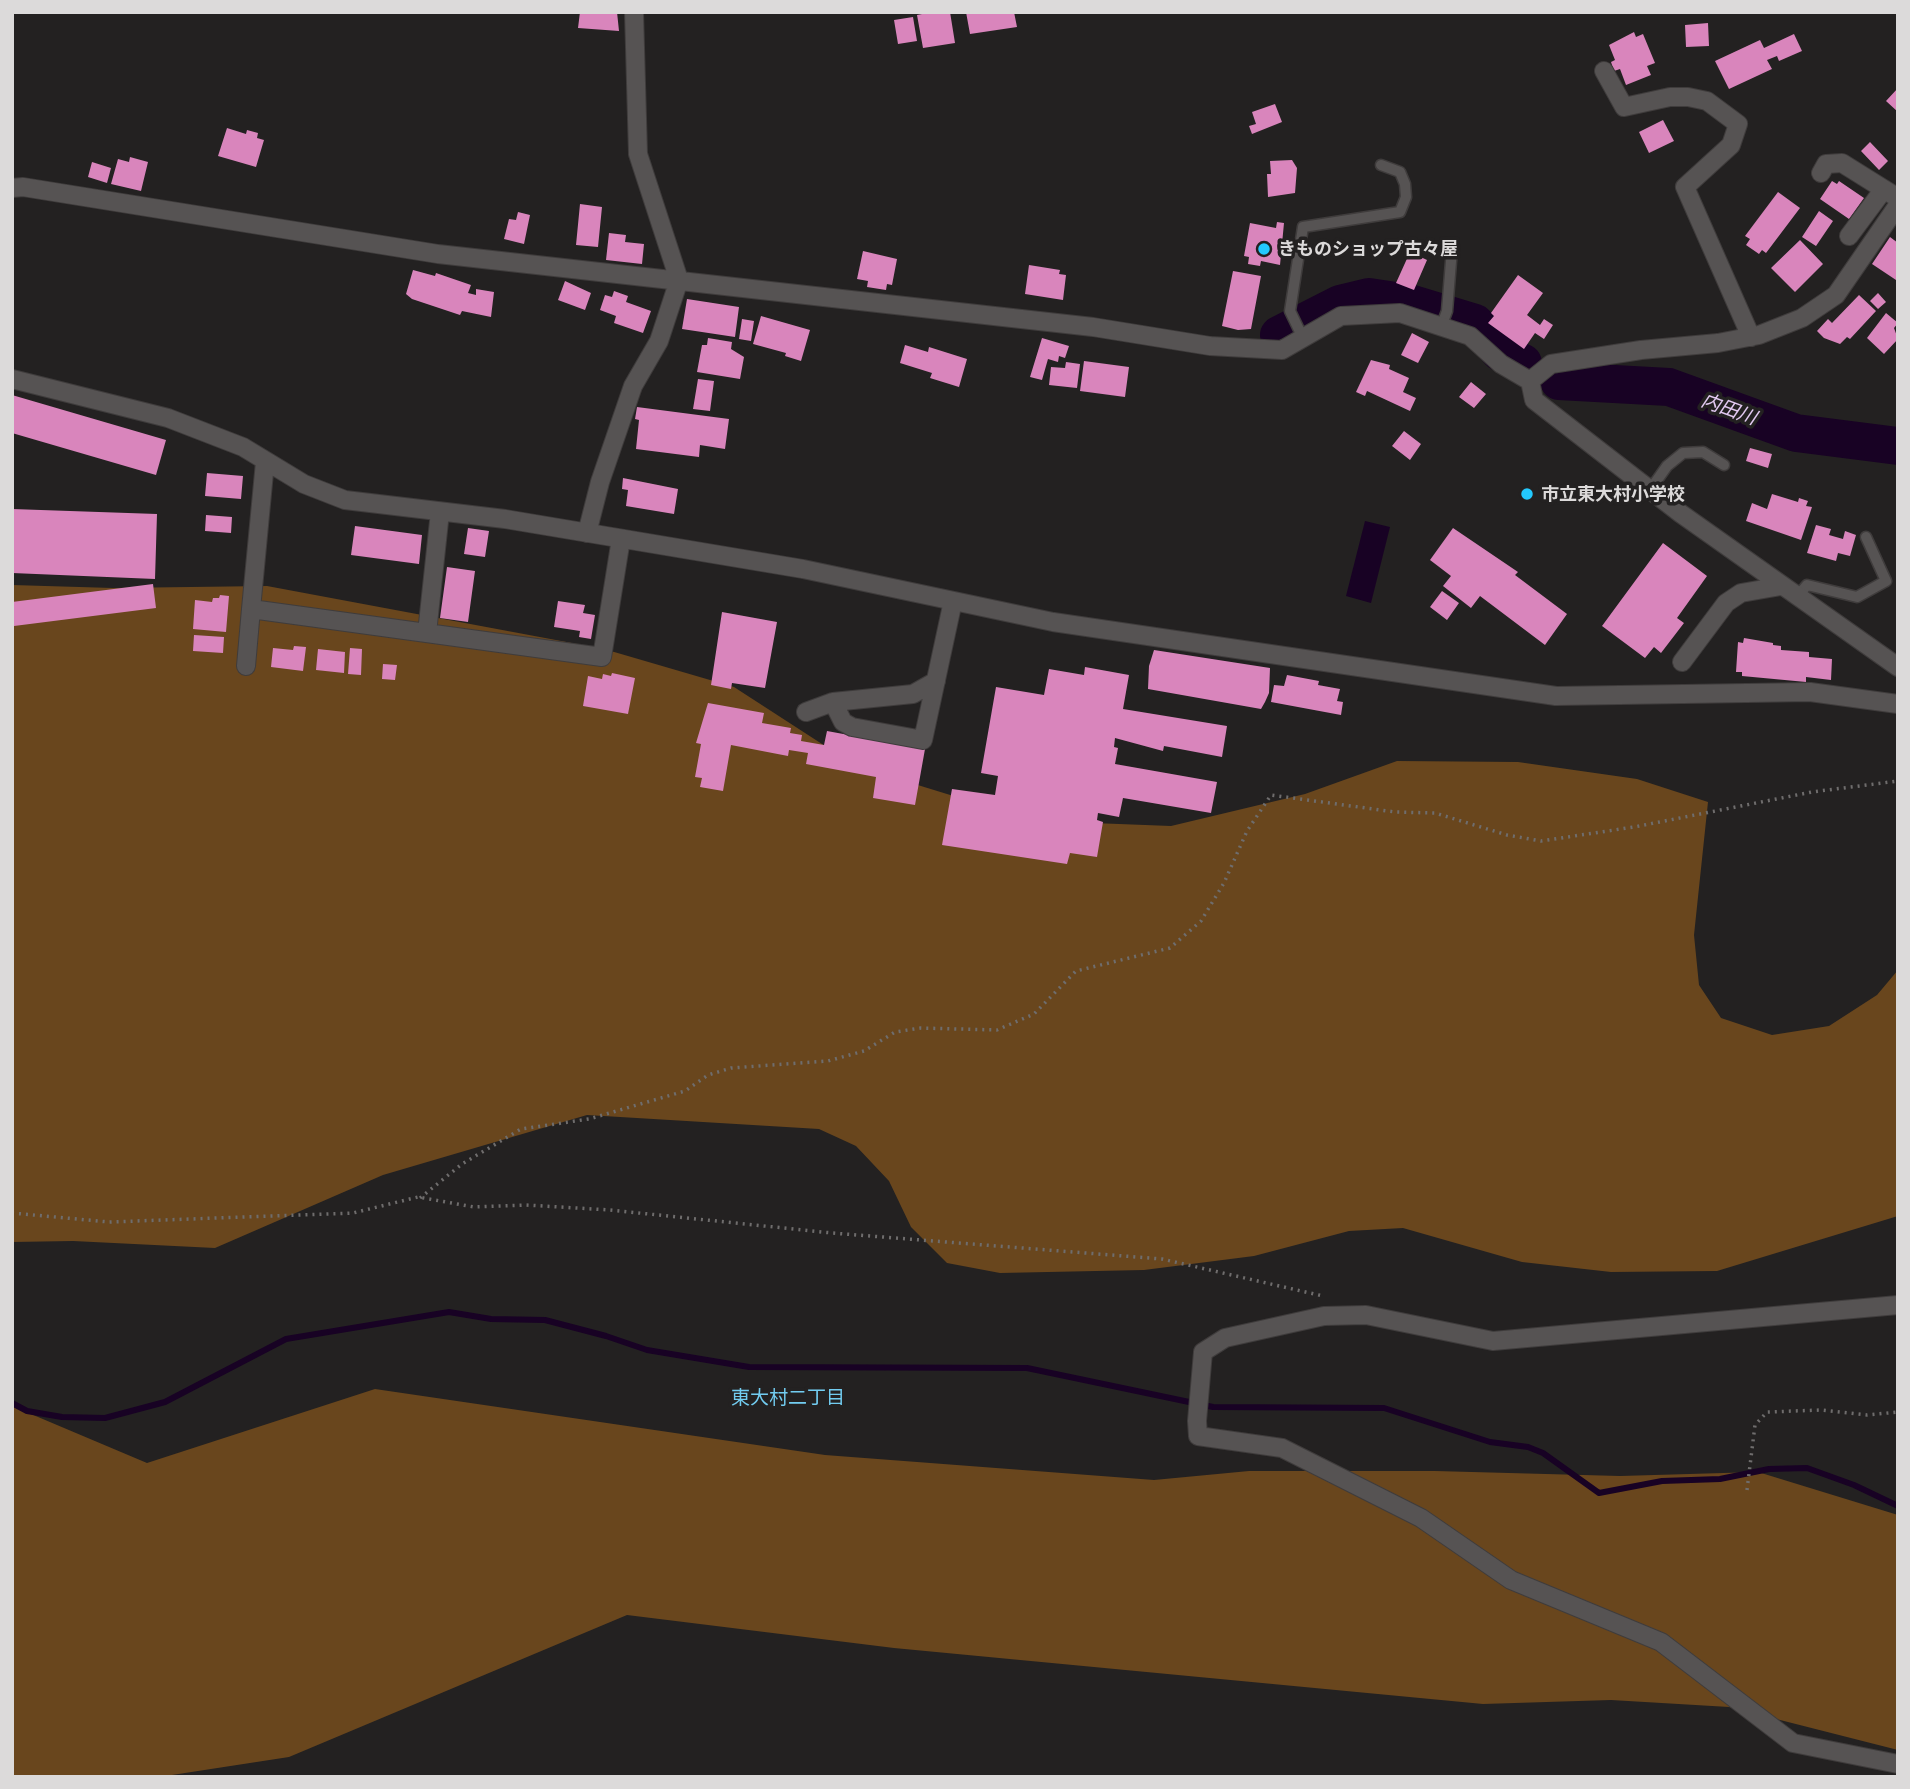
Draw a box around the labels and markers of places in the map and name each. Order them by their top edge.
place label: きものショップ古々屋 [1278,238,1458,260]
marker: きものショップ古々屋 [1256,241,1272,257]
place label: 市立東大村小学校 [1541,483,1685,505]
marker: 市立東大村小学校 [1519,486,1535,502]

